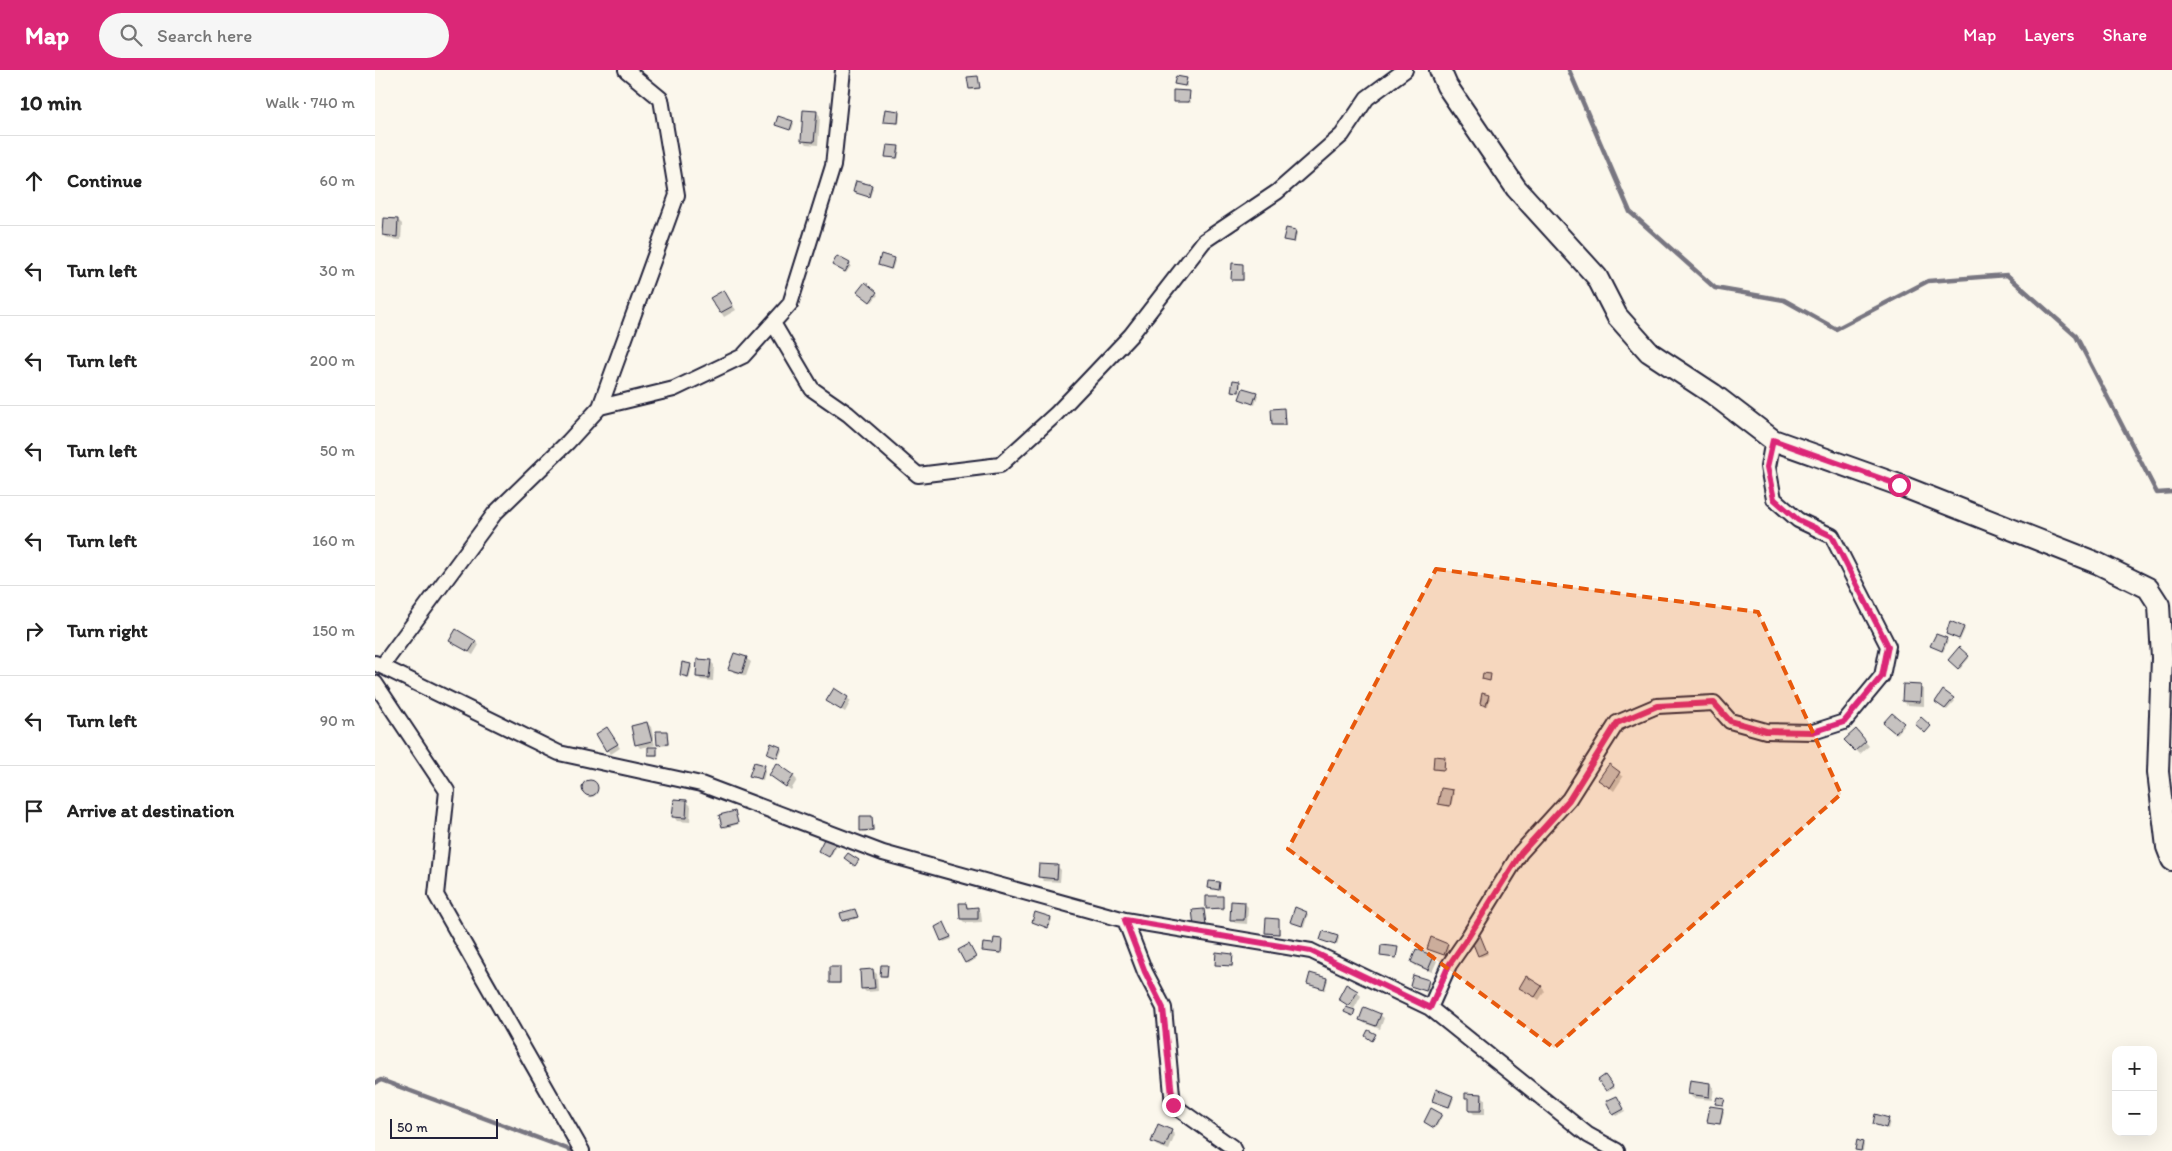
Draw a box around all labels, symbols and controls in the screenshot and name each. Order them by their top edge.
search box [99,13,449,58]
text: Map [25,21,69,50]
icon: search [117,21,145,49]
text: Search here [157,24,252,47]
text: Map [1963,24,1996,46]
text: Layers [2024,24,2074,46]
text: Share [2102,24,2147,46]
text: 10 min [20,90,82,115]
text: Walk · 740 m [265,93,355,112]
icon: ahead [20,167,48,195]
text: Continue [67,169,142,192]
text: 60 m [320,171,355,190]
icon: left [20,257,48,285]
text: Turn left [67,259,137,282]
text: 30 m [319,261,355,280]
icon: left [20,347,48,375]
text: Turn left [67,349,137,372]
text: 200 m [310,351,355,370]
icon: left [20,437,48,465]
text: Turn left [67,439,137,462]
text: 50 m [320,441,355,460]
route start [1888,474,1911,497]
icon: left [20,527,48,555]
text: Turn left [67,529,137,552]
text: 160 m [312,531,355,550]
icon: right [20,617,48,645]
text: Turn right [67,619,148,642]
text: 150 m [312,621,355,640]
icon: left [20,707,48,735]
text: Turn left [67,709,137,732]
text: 90 m [320,711,355,730]
icon: arrive [20,797,48,825]
text: Arrive at destination [67,799,234,822]
map controls [2112,1046,2157,1136]
button: + [2112,1046,2157,1091]
button: − [2112,1091,2157,1136]
route end [1162,1094,1185,1117]
scale bar [390,1116,497,1139]
text: 50 m [397,1119,428,1136]

